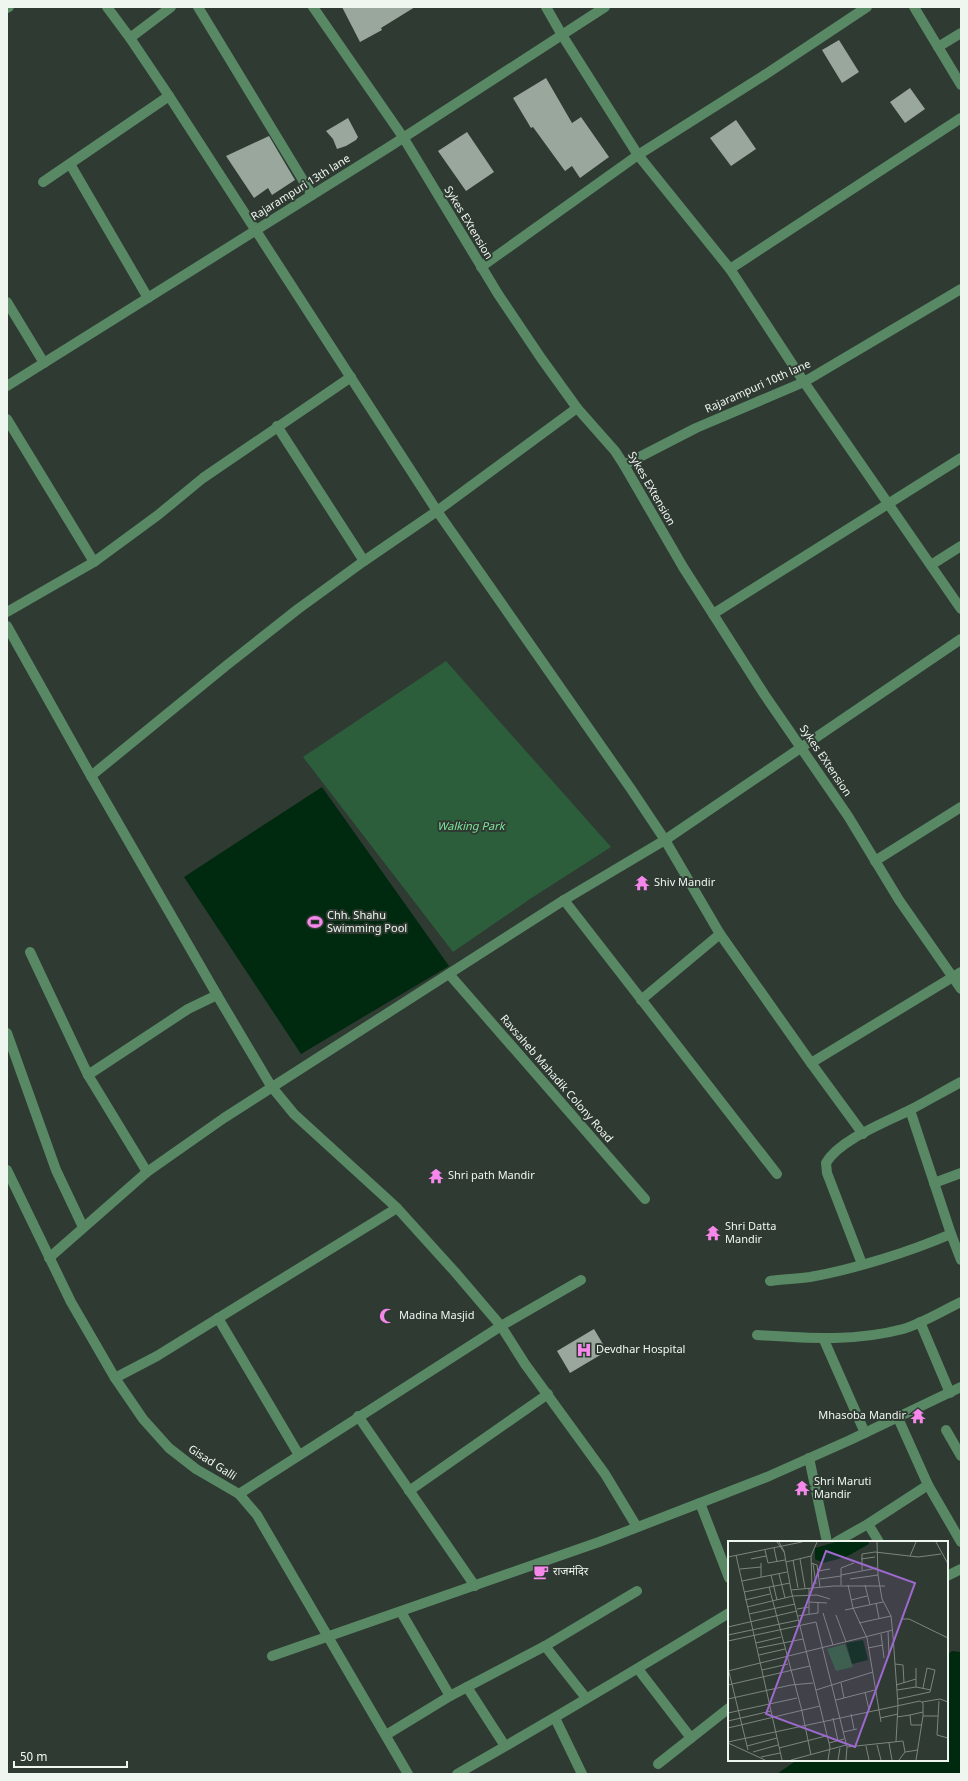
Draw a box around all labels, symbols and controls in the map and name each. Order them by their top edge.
street label: Rajarampuri 13th lane [249,152,353,224]
street label: Sykes EXtension [441,184,495,262]
street label: Rajarampuri 10th lane [703,357,813,417]
street label: Sykes EXtension [624,450,678,528]
street label: Sykes EXtension [796,723,854,799]
park label: Walking Park [437,820,507,834]
temple icon: Shiv Mandir [633,874,651,892]
place label: Shiv Mandir [654,876,716,890]
place label: Chh. Shahu Swimming Pool [327,909,407,936]
sports icon: Chh. Shahu Swimming Pool [306,913,324,931]
street label: Ravsaheb Mahadik Colony Road [497,1012,615,1146]
temple icon: Shri path Mandir [427,1167,445,1185]
place label: Shri path Mandir [448,1169,535,1183]
place label: Shri Datta Mandir [725,1220,776,1247]
temple icon: Shri Datta Mandir [704,1224,722,1242]
mosque icon: Madina Masjid [378,1307,396,1325]
place label: Madina Masjid [399,1309,474,1323]
hospital icon: Devdhar Hospital [575,1341,593,1359]
place label: Devdhar Hospital [596,1343,685,1357]
temple icon: Mhasoba Mandir [909,1407,927,1425]
place label: Mhasoba Mandir [818,1409,906,1423]
street label: Gisad Galli [185,1442,239,1484]
place label: Shri Maruti Mandir [814,1475,871,1502]
temple icon: Shri Maruti Mandir [793,1479,811,1497]
inset map [728,1541,948,1761]
cafe icon: राजमंदिर [532,1563,550,1581]
place label: राजमंदिर [553,1565,589,1579]
scale bar [14,1743,127,1769]
text: 50 m [20,1750,48,1766]

